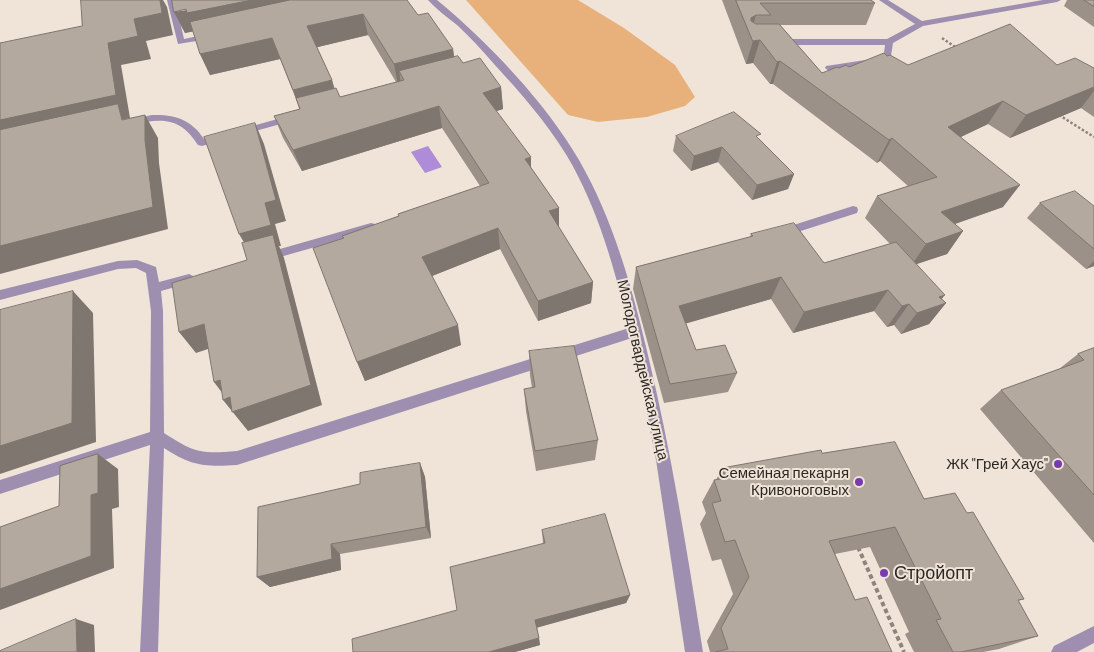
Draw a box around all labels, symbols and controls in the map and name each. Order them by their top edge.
street label: Молодогвардейская улица [613,278,673,462]
place label: ЖК "Грей Хаус" [946,455,1048,473]
marker: ЖК "Грей Хаус" [1052,458,1064,470]
place label: Семейная пекарня Кривоноговых [719,464,849,499]
marker: Семейная пекарня Кривоноговых [853,476,865,488]
place label: Стройопт [894,562,973,584]
marker: Стройопт [878,567,890,579]

